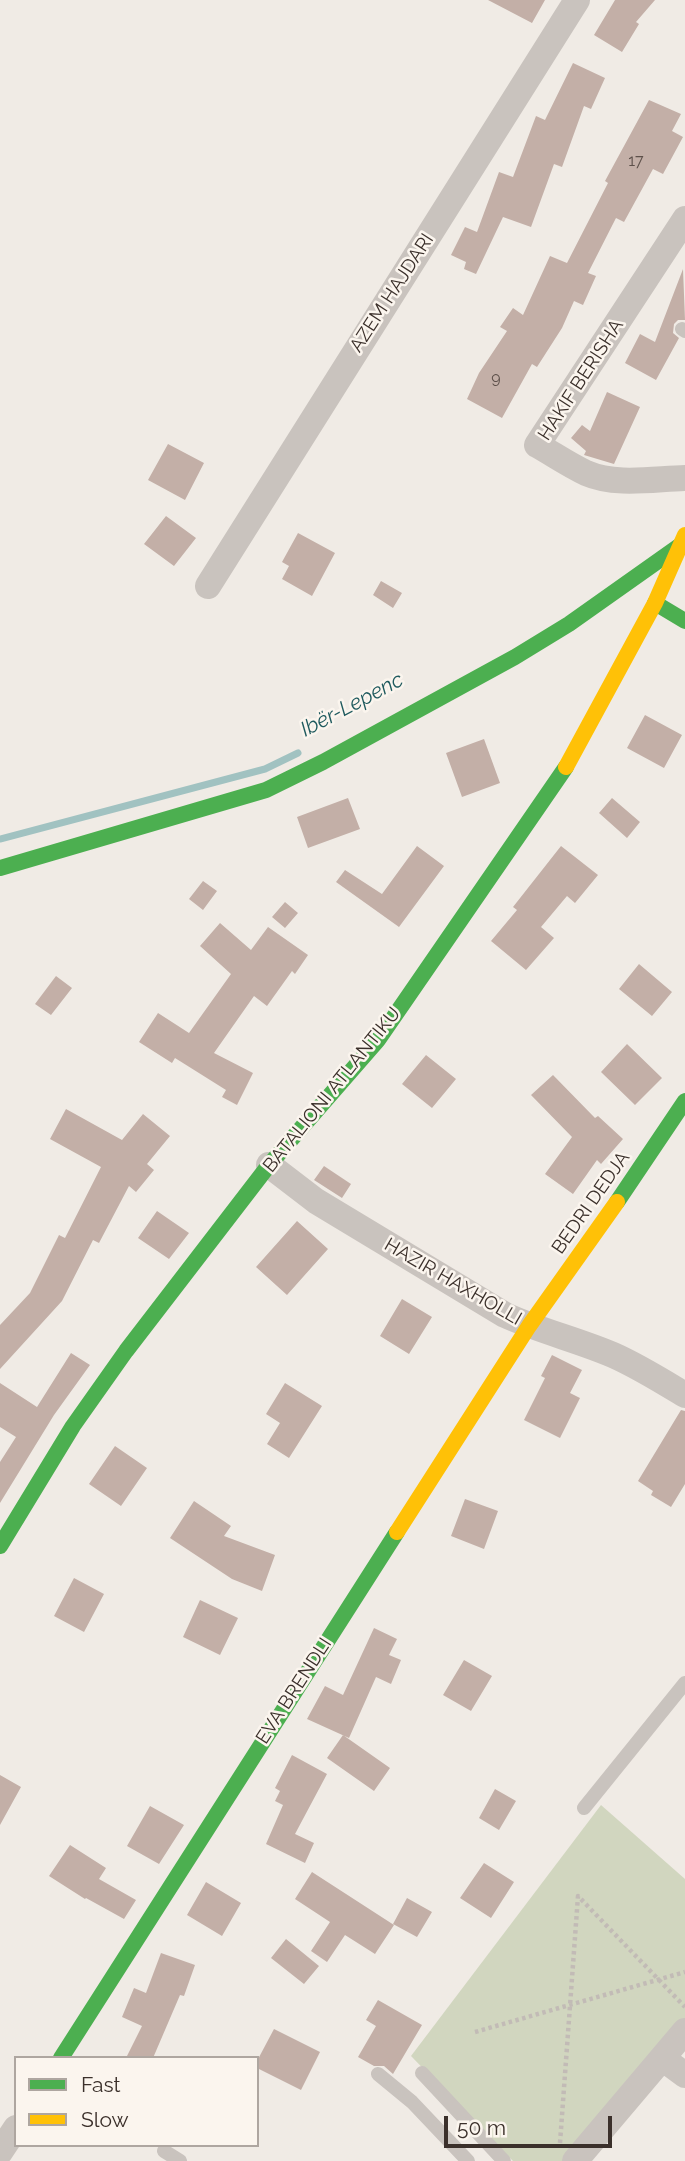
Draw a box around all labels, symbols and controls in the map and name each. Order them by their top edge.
house number: 17 [628,151,644,171]
street label: AZEM HAJDARI [345,229,439,357]
street label: HAKIF BERISHA [533,315,629,445]
house number: 9 [491,368,501,388]
water label: Ibër-Lepenc [296,667,408,743]
street label: BATALIONI ATLANTIKU [258,1003,406,1177]
street label: BEDRI DEDJA [547,1147,635,1259]
street label: HAZIR HAXHOLLI [380,1233,526,1331]
street label: EVA BRENDLI [251,1634,337,1748]
legend [14,2056,259,2147]
text: Fast [81,2072,121,2097]
scale bar [447,2102,615,2146]
text: Slow [81,2107,129,2132]
text: 50 m [457,2115,506,2140]

